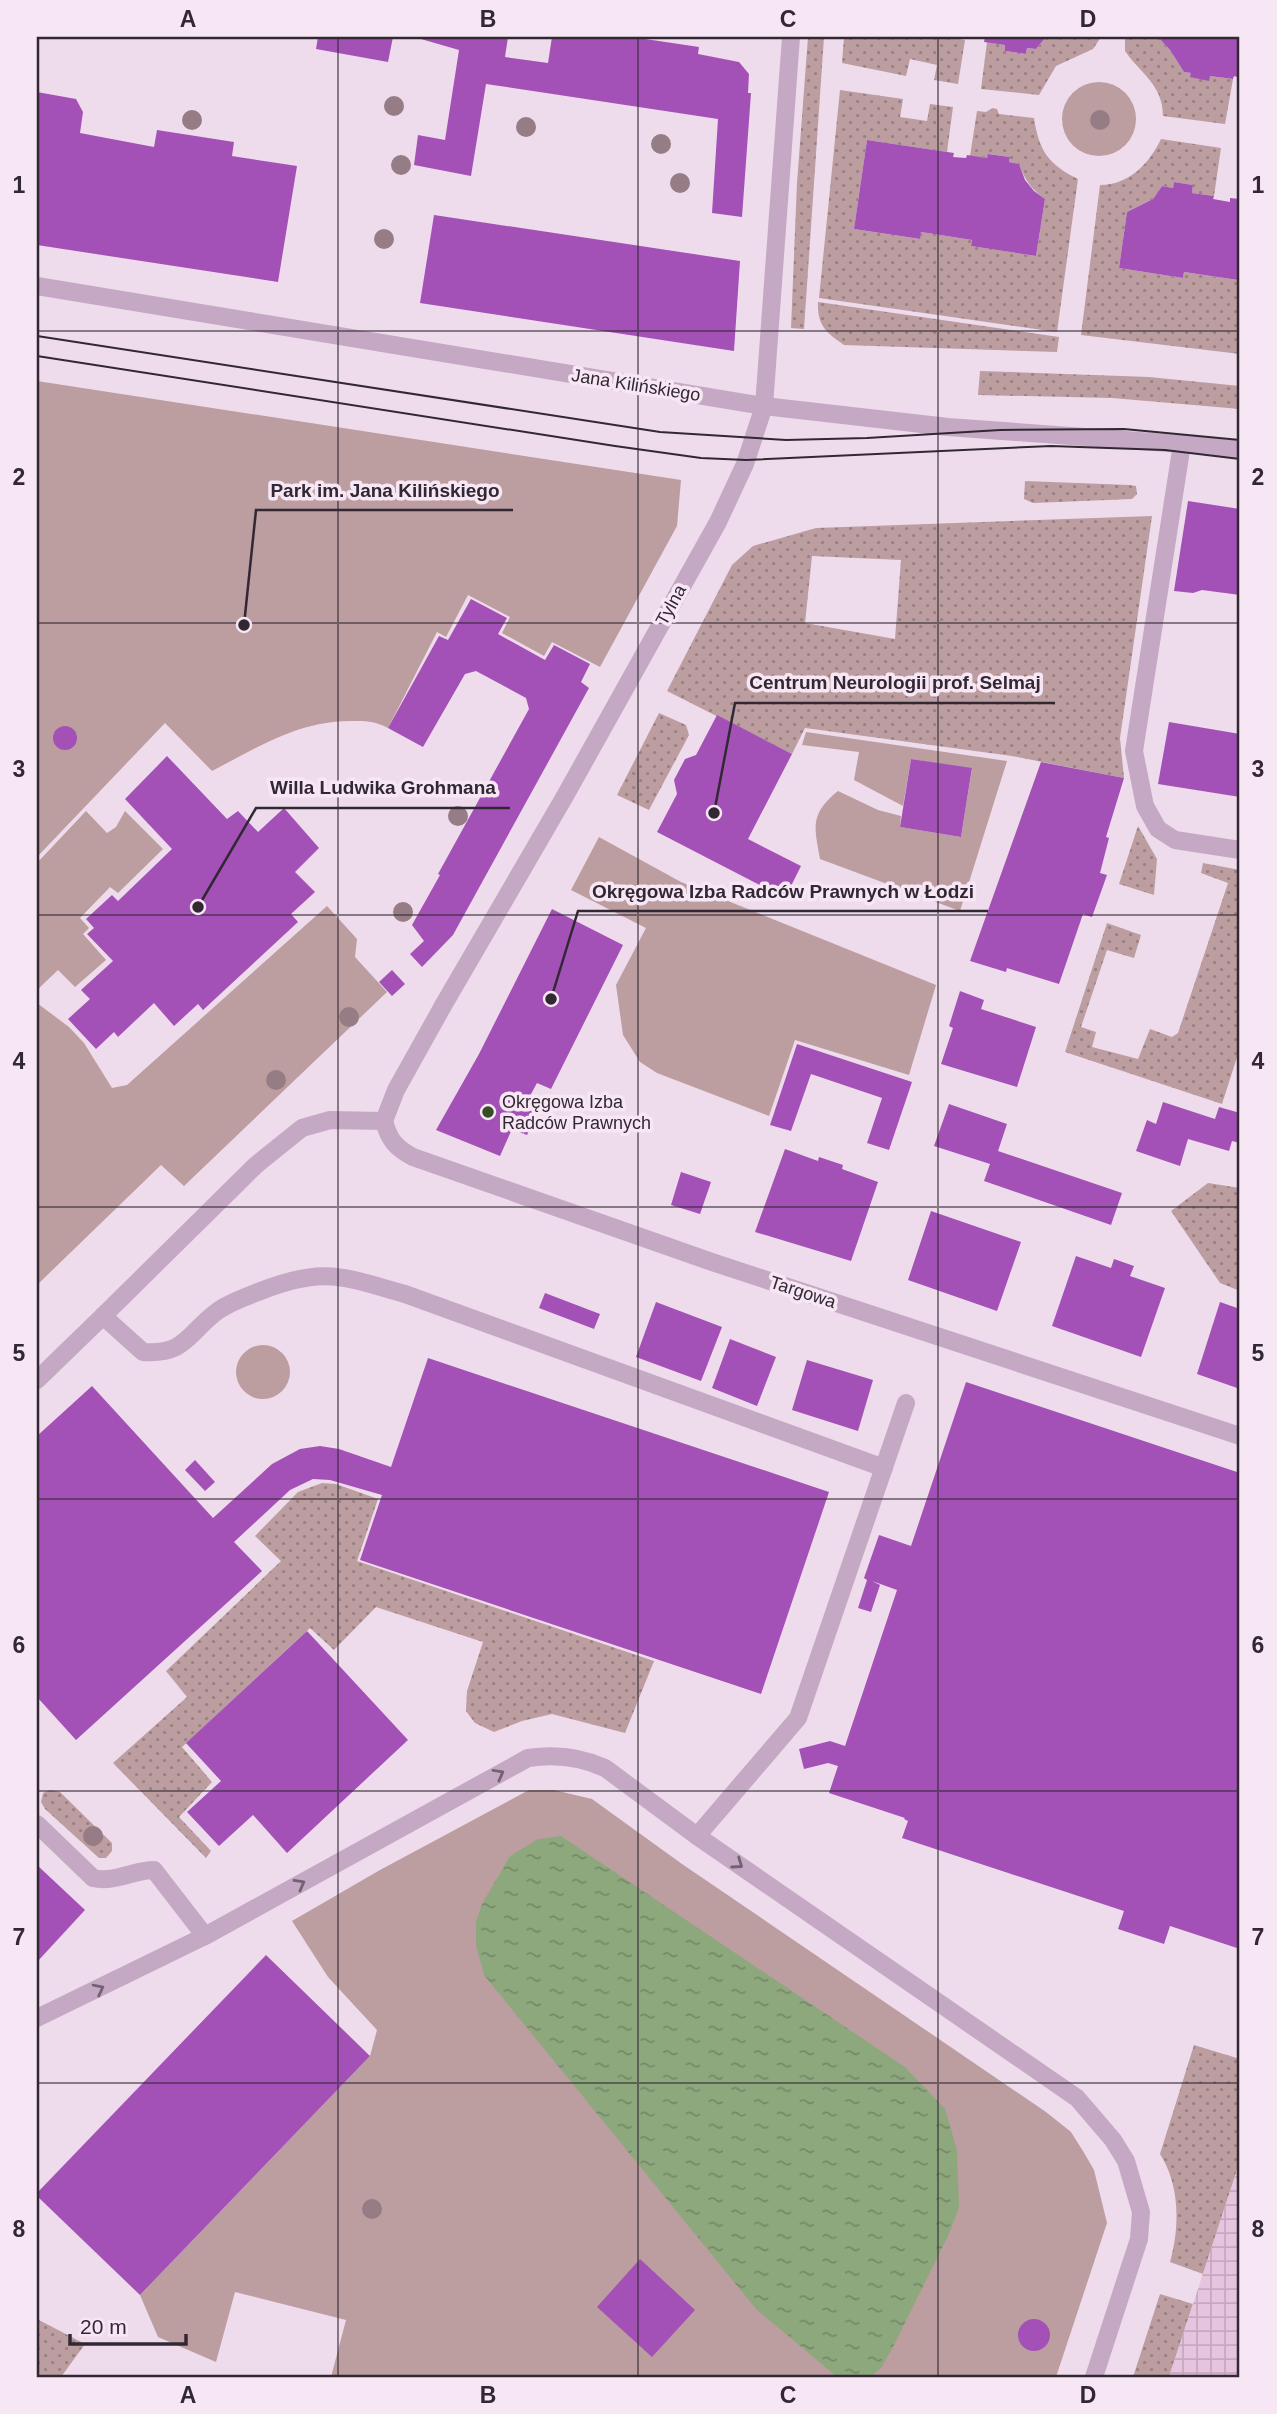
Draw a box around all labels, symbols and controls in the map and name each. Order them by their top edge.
text: A [180,6,196,32]
text: B [480,6,496,32]
text: C [780,6,796,32]
text: D [1080,6,1096,32]
text: 1 [13,172,26,198]
text: 1 [1252,172,1265,198]
street label: Jana Kilińskiego [570,365,702,405]
text: 2 [13,464,25,490]
text: 2 [1252,464,1264,490]
callout: Park im. Jana Kilińskiego [256,470,513,510]
text: Park im. Jana Kilińskiego [270,480,500,501]
street label: Tylna [652,580,691,629]
callout: Centrum Neurologii prof. Selmaj [735,663,1055,703]
text: Centrum Neurologii prof. Selmaj [749,672,1041,693]
text: 3 [13,756,25,782]
text: 3 [1252,756,1264,782]
callout: Willa Ludwika Grohmana [256,768,510,808]
text: Willa Ludwika Grohmana [270,777,496,798]
callout: Okręgowa Izba Radców Prawnych w Łodzi [578,871,988,911]
text: Okręgowa Izba Radców Prawnych w Łodzi [592,881,974,902]
text: 4 [13,1048,26,1074]
text: 4 [1252,1048,1265,1074]
place label: Okręgowa Izba Radców Prawnych [502,1092,651,1133]
marker: Okręgowa Izba Radców Prawnych [480,1104,496,1120]
street label: Targowa [768,1272,839,1312]
text: 5 [13,1340,26,1366]
text: 5 [1252,1340,1265,1366]
text: 6 [13,1632,25,1658]
text: 6 [1252,1632,1264,1658]
one-way arrow [492,1769,504,1782]
one-way arrow [730,1856,743,1868]
one-way arrow [293,1879,305,1892]
text: 7 [13,1924,25,1950]
text: 7 [1252,1924,1264,1950]
one-way arrow [91,1984,104,1998]
text: 8 [13,2216,26,2242]
text: 8 [1252,2216,1265,2242]
scale bar [70,2302,186,2346]
text: 20 m [80,2315,127,2338]
text: A [180,2382,196,2408]
text: B [480,2382,496,2408]
text: C [780,2382,796,2408]
text: D [1080,2382,1096,2408]

